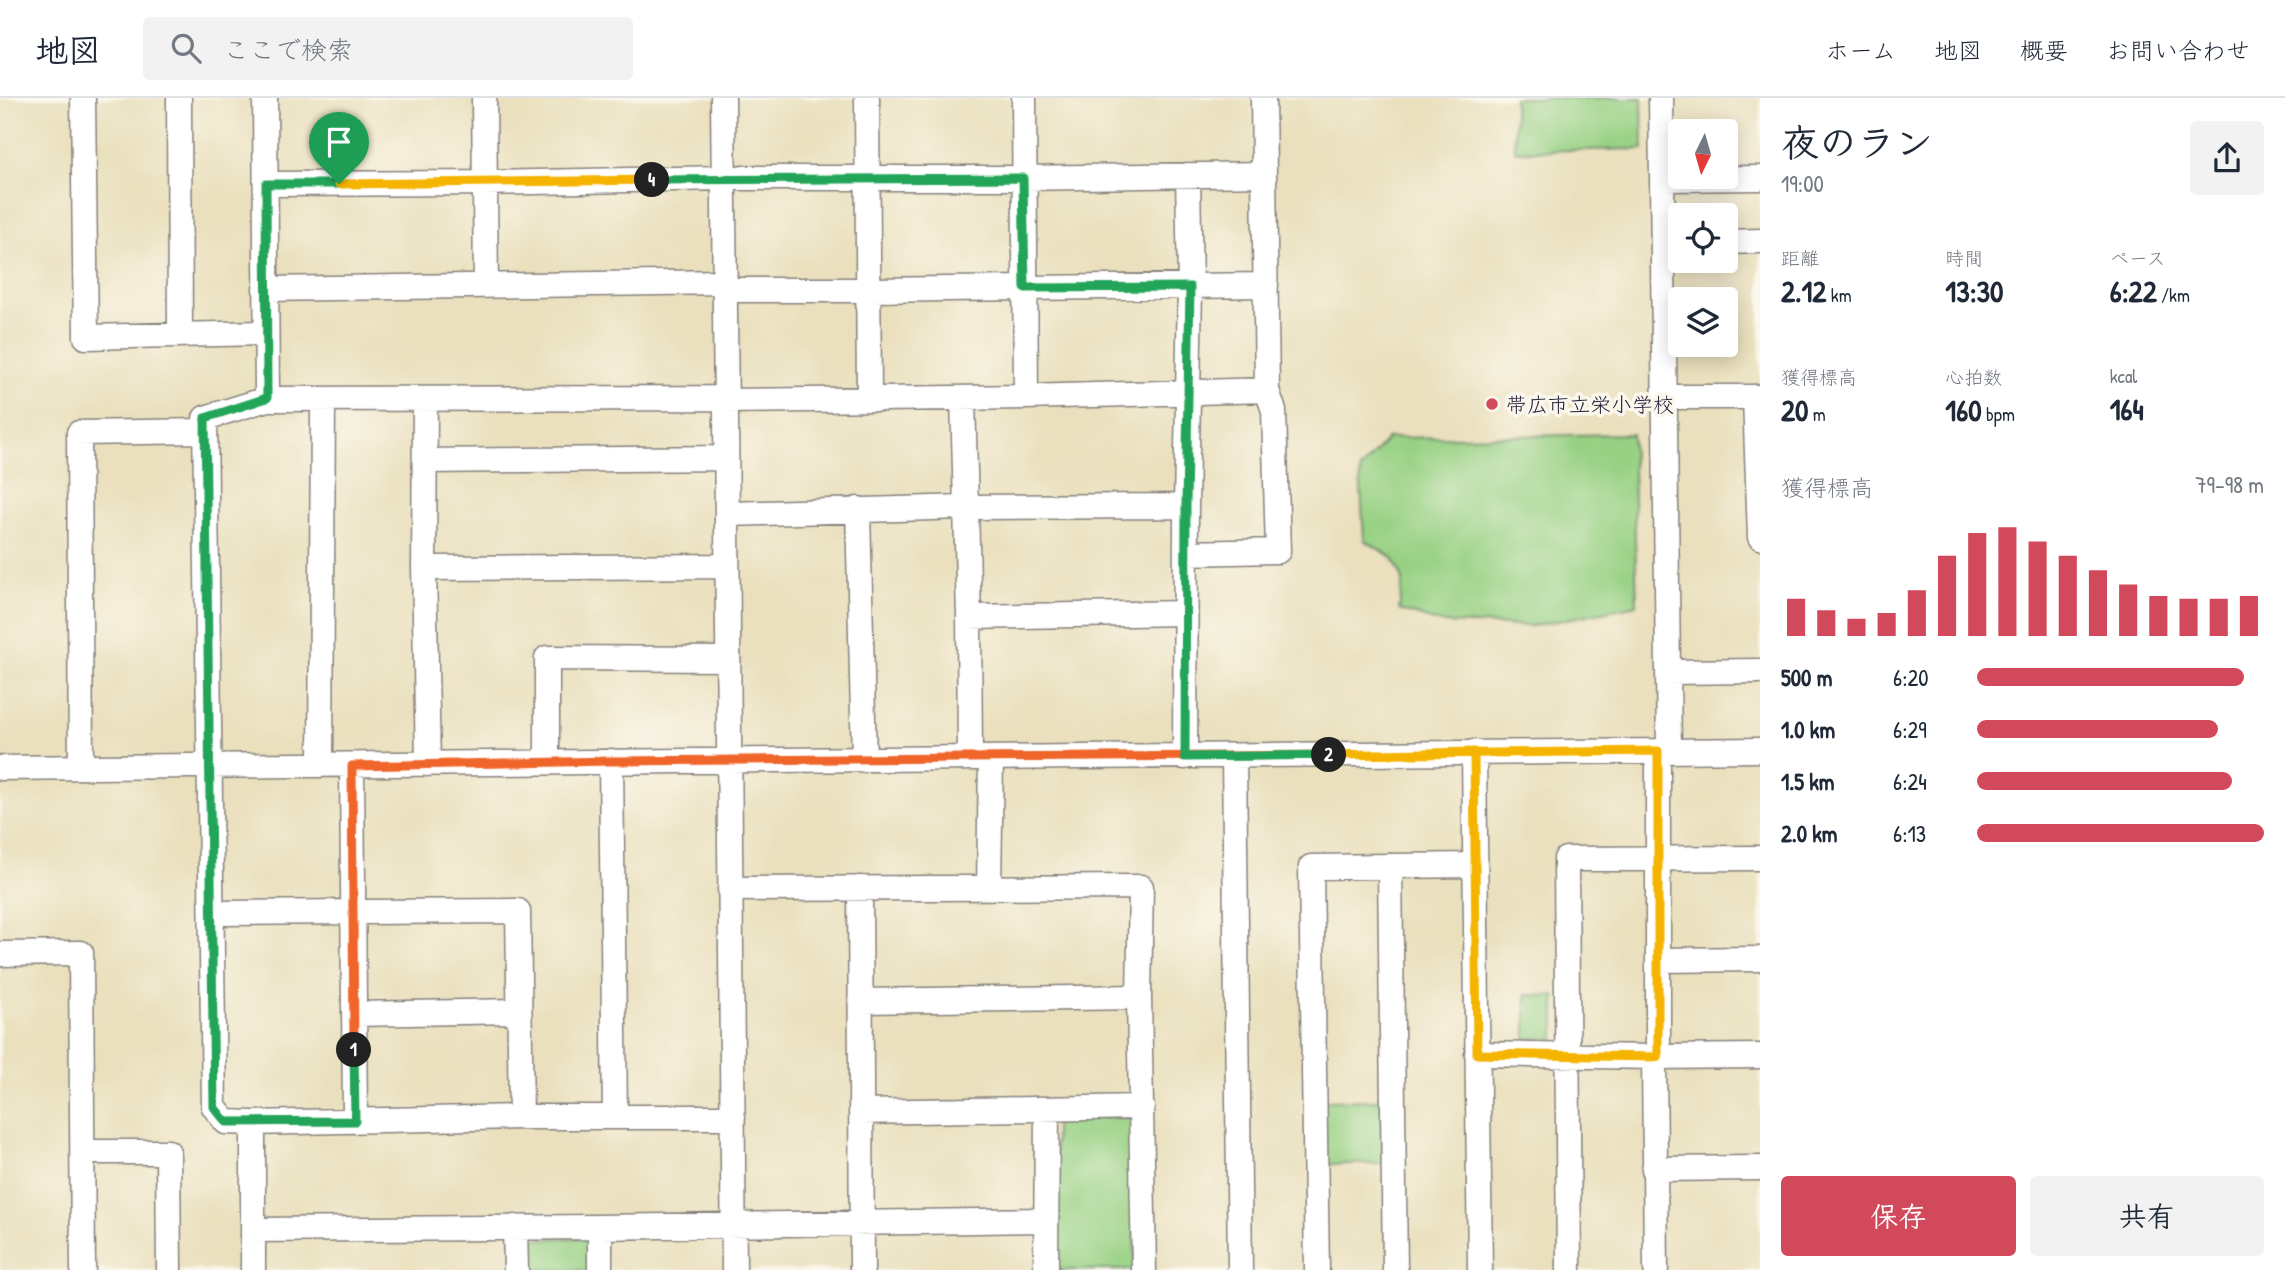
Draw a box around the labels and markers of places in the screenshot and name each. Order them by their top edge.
pin [309,112,369,184]
pin: 4 [634,162,670,198]
place label: 帯広市立栄小学校 [1506,390,1674,419]
marker: 帯広市立栄小学校 [1484,396,1500,412]
pin: 2 [1312,738,1346,772]
pin: 1 [336,1032,372,1068]

